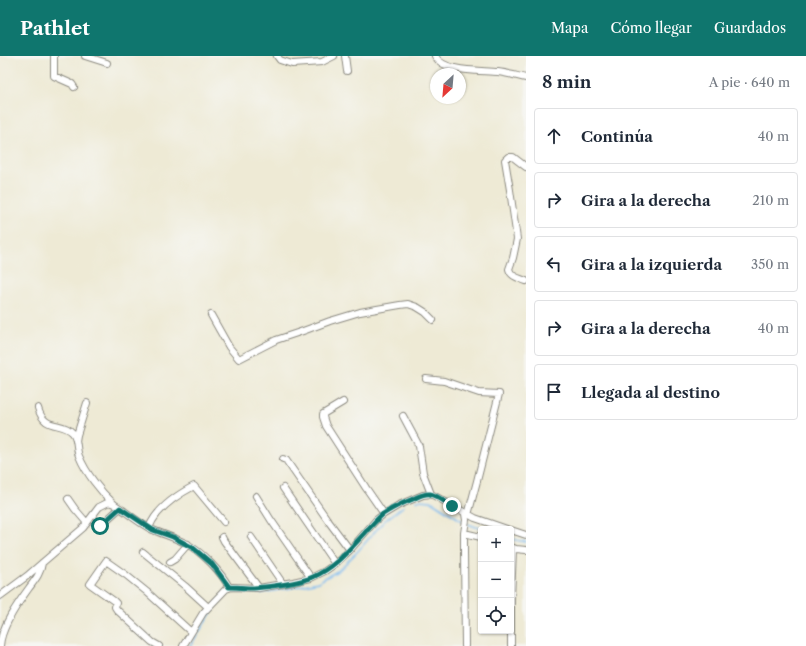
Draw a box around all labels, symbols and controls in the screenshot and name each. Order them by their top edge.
text: Pathlet [20,17,90,40]
text: Mapa [551,19,588,37]
text: Cómo llegar [610,19,692,37]
text: Guardados [714,19,786,37]
north arrow [430,68,466,104]
text: 8 min [542,72,591,92]
text: A pie · 640 m [709,74,790,90]
icon: ahead [543,125,565,147]
text: Continúa [581,127,653,146]
text: 40 m [758,128,789,144]
icon: right [543,189,565,211]
text: Gira a la derecha [581,191,711,210]
text: 210 m [752,192,789,208]
icon: left [543,253,565,275]
text: Gira a la izquierda [581,255,722,274]
text: 350 m [751,256,789,272]
icon: right [543,317,565,339]
text: Gira a la derecha [581,319,711,338]
text: 40 m [758,320,789,336]
icon: arrive [543,381,565,403]
text: Llegada al destino [581,383,720,402]
route end [443,497,461,515]
route start [91,517,109,535]
map controls [478,526,514,634]
button: + [478,526,514,562]
button: − [478,562,514,598]
button: locate [478,598,514,634]

